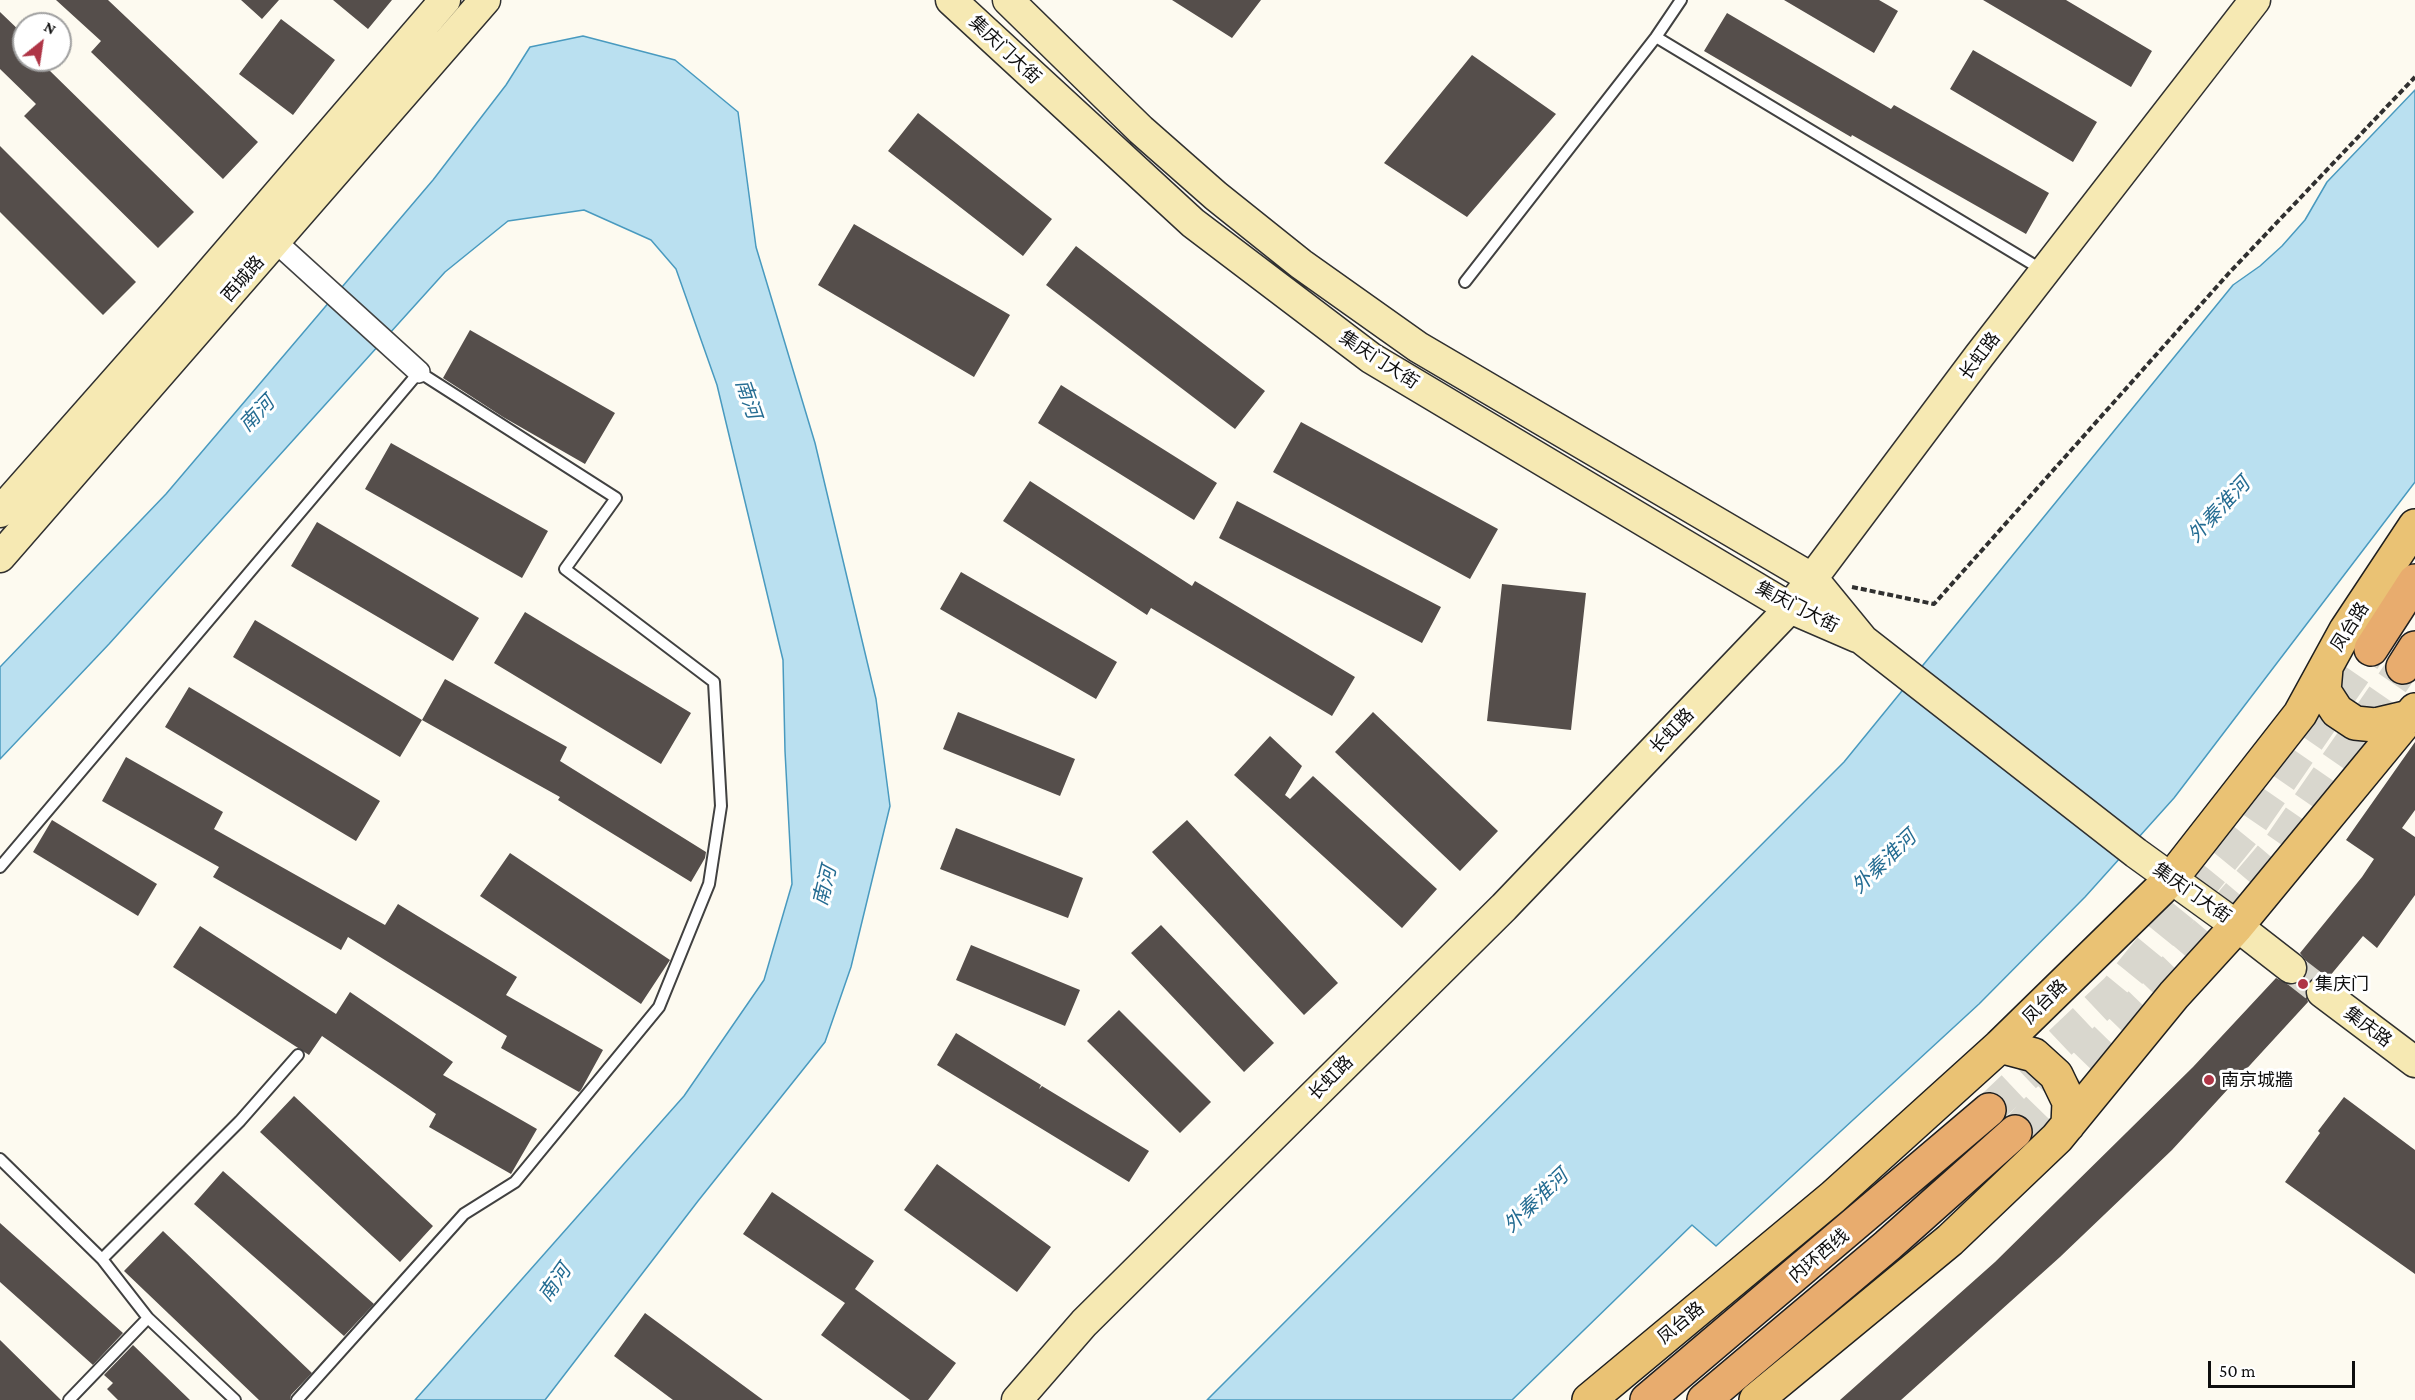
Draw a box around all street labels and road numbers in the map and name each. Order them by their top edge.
street label: 集庆门大街 [965,11,1045,89]
street label: 西城路 [217,252,269,306]
street label: 集庆门大街 [1335,326,1423,394]
street label: 长虹路 [1955,328,2005,384]
street label: 集庆门大街 [1752,577,1842,637]
street label: 凤台路 [2327,598,2373,656]
street label: 长虹路 [1645,704,1699,758]
street label: 集庆门大街 [2149,858,2235,928]
street label: 凤台路 [2018,975,2072,1029]
street label: 集庆路 [2340,1002,2396,1052]
street label: 长虹路 [1304,1051,1358,1105]
street label: 内环西线 [1784,1225,1854,1287]
street label: 凤台路 [1653,1297,1709,1349]

